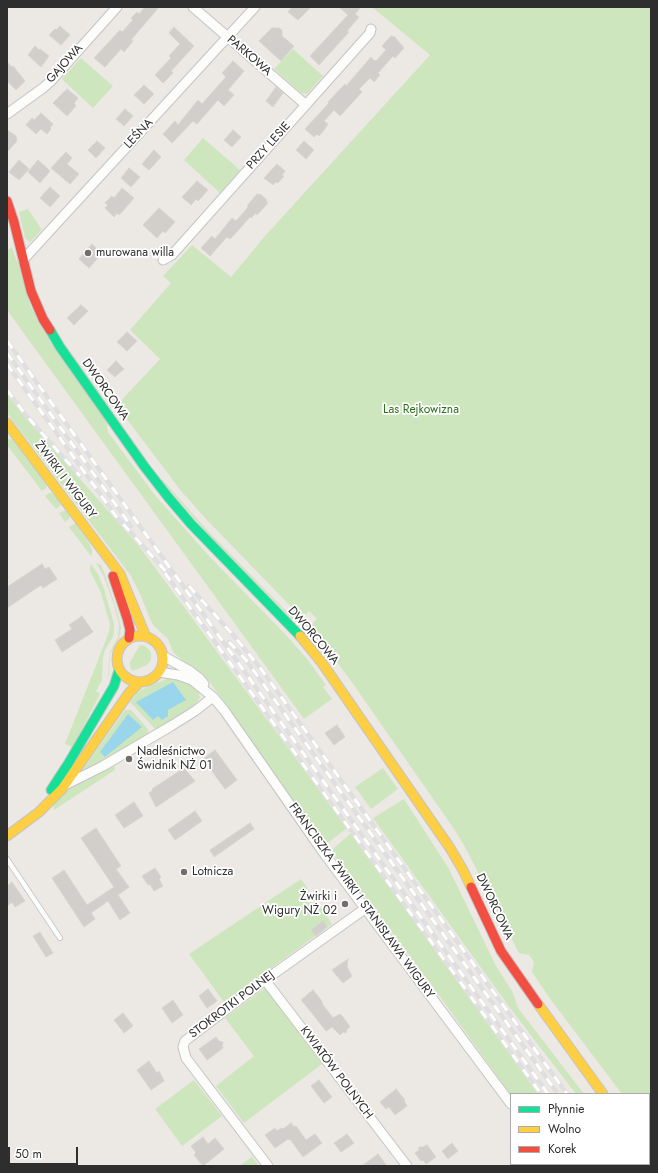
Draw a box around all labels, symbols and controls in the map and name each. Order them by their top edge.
street label: PARKOWA [224,33,274,79]
street label: GAJOWA [44,42,86,86]
street label: LEŚNA [122,116,156,152]
street label: PRZY LESIE [244,119,294,173]
place label: murowana willa [96,246,174,260]
marker: murowana willa [83,248,93,258]
street label: DWORCOWA [79,357,131,423]
park label: Las Rejkowizna [383,403,459,417]
street label: ŻWIRKI I WIGURY [31,439,99,521]
street label: DWORCOWA [284,604,342,668]
place label: Nadleśnictwo Świdnik NŻ 01 [137,745,212,773]
marker: Nadleśnictwo Świdnik NŻ 01 [124,754,134,764]
street label: FRANCISZKA ŻWIRKI I STANISŁAWA WIGURY [285,801,437,1001]
place label: Lotnicza [192,865,233,879]
marker: Lotnicza [179,867,189,877]
street label: DWORCOWA [472,871,516,943]
place label: Żwirki i Wigury NŻ 02 [262,890,337,918]
marker: Żwirki i Wigury NŻ 02 [340,899,350,909]
street label: STOKROTKI POLNEJ [187,968,277,1042]
street label: KWIATÓW POLNYCH [296,1024,376,1122]
legend [510,1093,650,1165]
text: Płynnie [548,1100,585,1118]
text: Wolno [548,1120,581,1138]
scale bar [10,1139,80,1165]
text: Korek [548,1140,576,1158]
text: 50 m [15,1145,42,1163]

